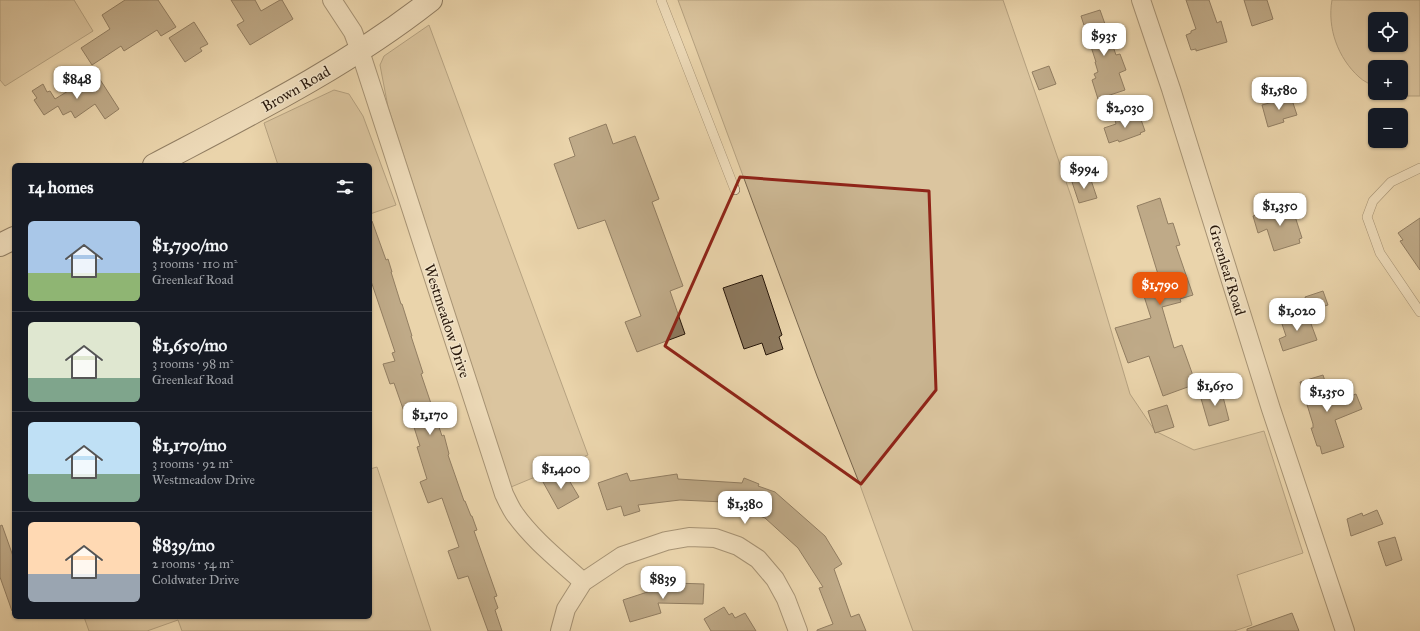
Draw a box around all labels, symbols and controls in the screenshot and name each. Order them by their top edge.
map controls [1368,12,1408,148]
button: locate [1368,12,1408,52]
pin: $935 [1080,23,1128,57]
text: $935 [1091,28,1117,44]
button: + [1368,60,1408,100]
street label: Brown Road [259,62,334,116]
pin: $848 [53,66,101,100]
text: $848 [63,71,91,87]
pin: $1,580 [1246,77,1312,111]
text: $1,580 [1261,82,1297,98]
pin: $2,030 [1092,95,1158,129]
text: $2,030 [1106,100,1144,116]
button: − [1368,108,1408,148]
pin: $994 [1060,156,1108,190]
text: $994 [1069,161,1099,177]
icon: filters [334,176,356,198]
text: 14 homes [28,177,93,198]
pin: $1,350 [1247,193,1313,227]
text: $1,350 [1262,198,1298,214]
street label: Greenleaf Road [1205,222,1249,318]
text: $1,790/mo [152,235,228,256]
icon: home [60,237,108,285]
text: 3 rooms · 110 m² [152,256,237,272]
street label: Westmeadow Drive [420,262,474,380]
text: Greenleaf Road [152,272,233,288]
pin: $1,790 [1127,272,1193,306]
text: $1,790 [1141,277,1179,293]
pin: $1,020 [1264,298,1330,332]
text: $1,020 [1278,303,1316,319]
text: $1,650/mo [152,335,227,356]
icon: home [60,338,108,386]
text: 3 rooms · 98 m² [152,356,234,372]
text: Greenleaf Road [152,372,233,388]
pin: $1,650 [1182,373,1248,407]
text: $1,650 [1197,378,1233,394]
pin: $1,350 [1294,379,1360,413]
text: $1,350 [1309,384,1345,400]
pin: $1,170 [397,402,463,436]
text: $1,170 [412,407,448,423]
text: $1,170/mo [152,435,226,456]
icon: home [60,438,108,486]
text: 3 rooms · 92 m² [152,456,233,472]
pin: $1,400 [528,456,594,490]
text: $1,400 [542,461,580,477]
text: Westmeadow Drive [152,472,255,488]
pin: $1,380 [712,491,778,525]
text: $1,380 [727,496,763,512]
text: $839/mo [152,535,215,556]
icon: home [60,538,108,586]
text: 2 rooms · 54 m² [152,556,234,572]
pin: $839 [639,566,687,600]
text: $839 [650,571,676,587]
text: Coldwater Drive [152,572,239,588]

